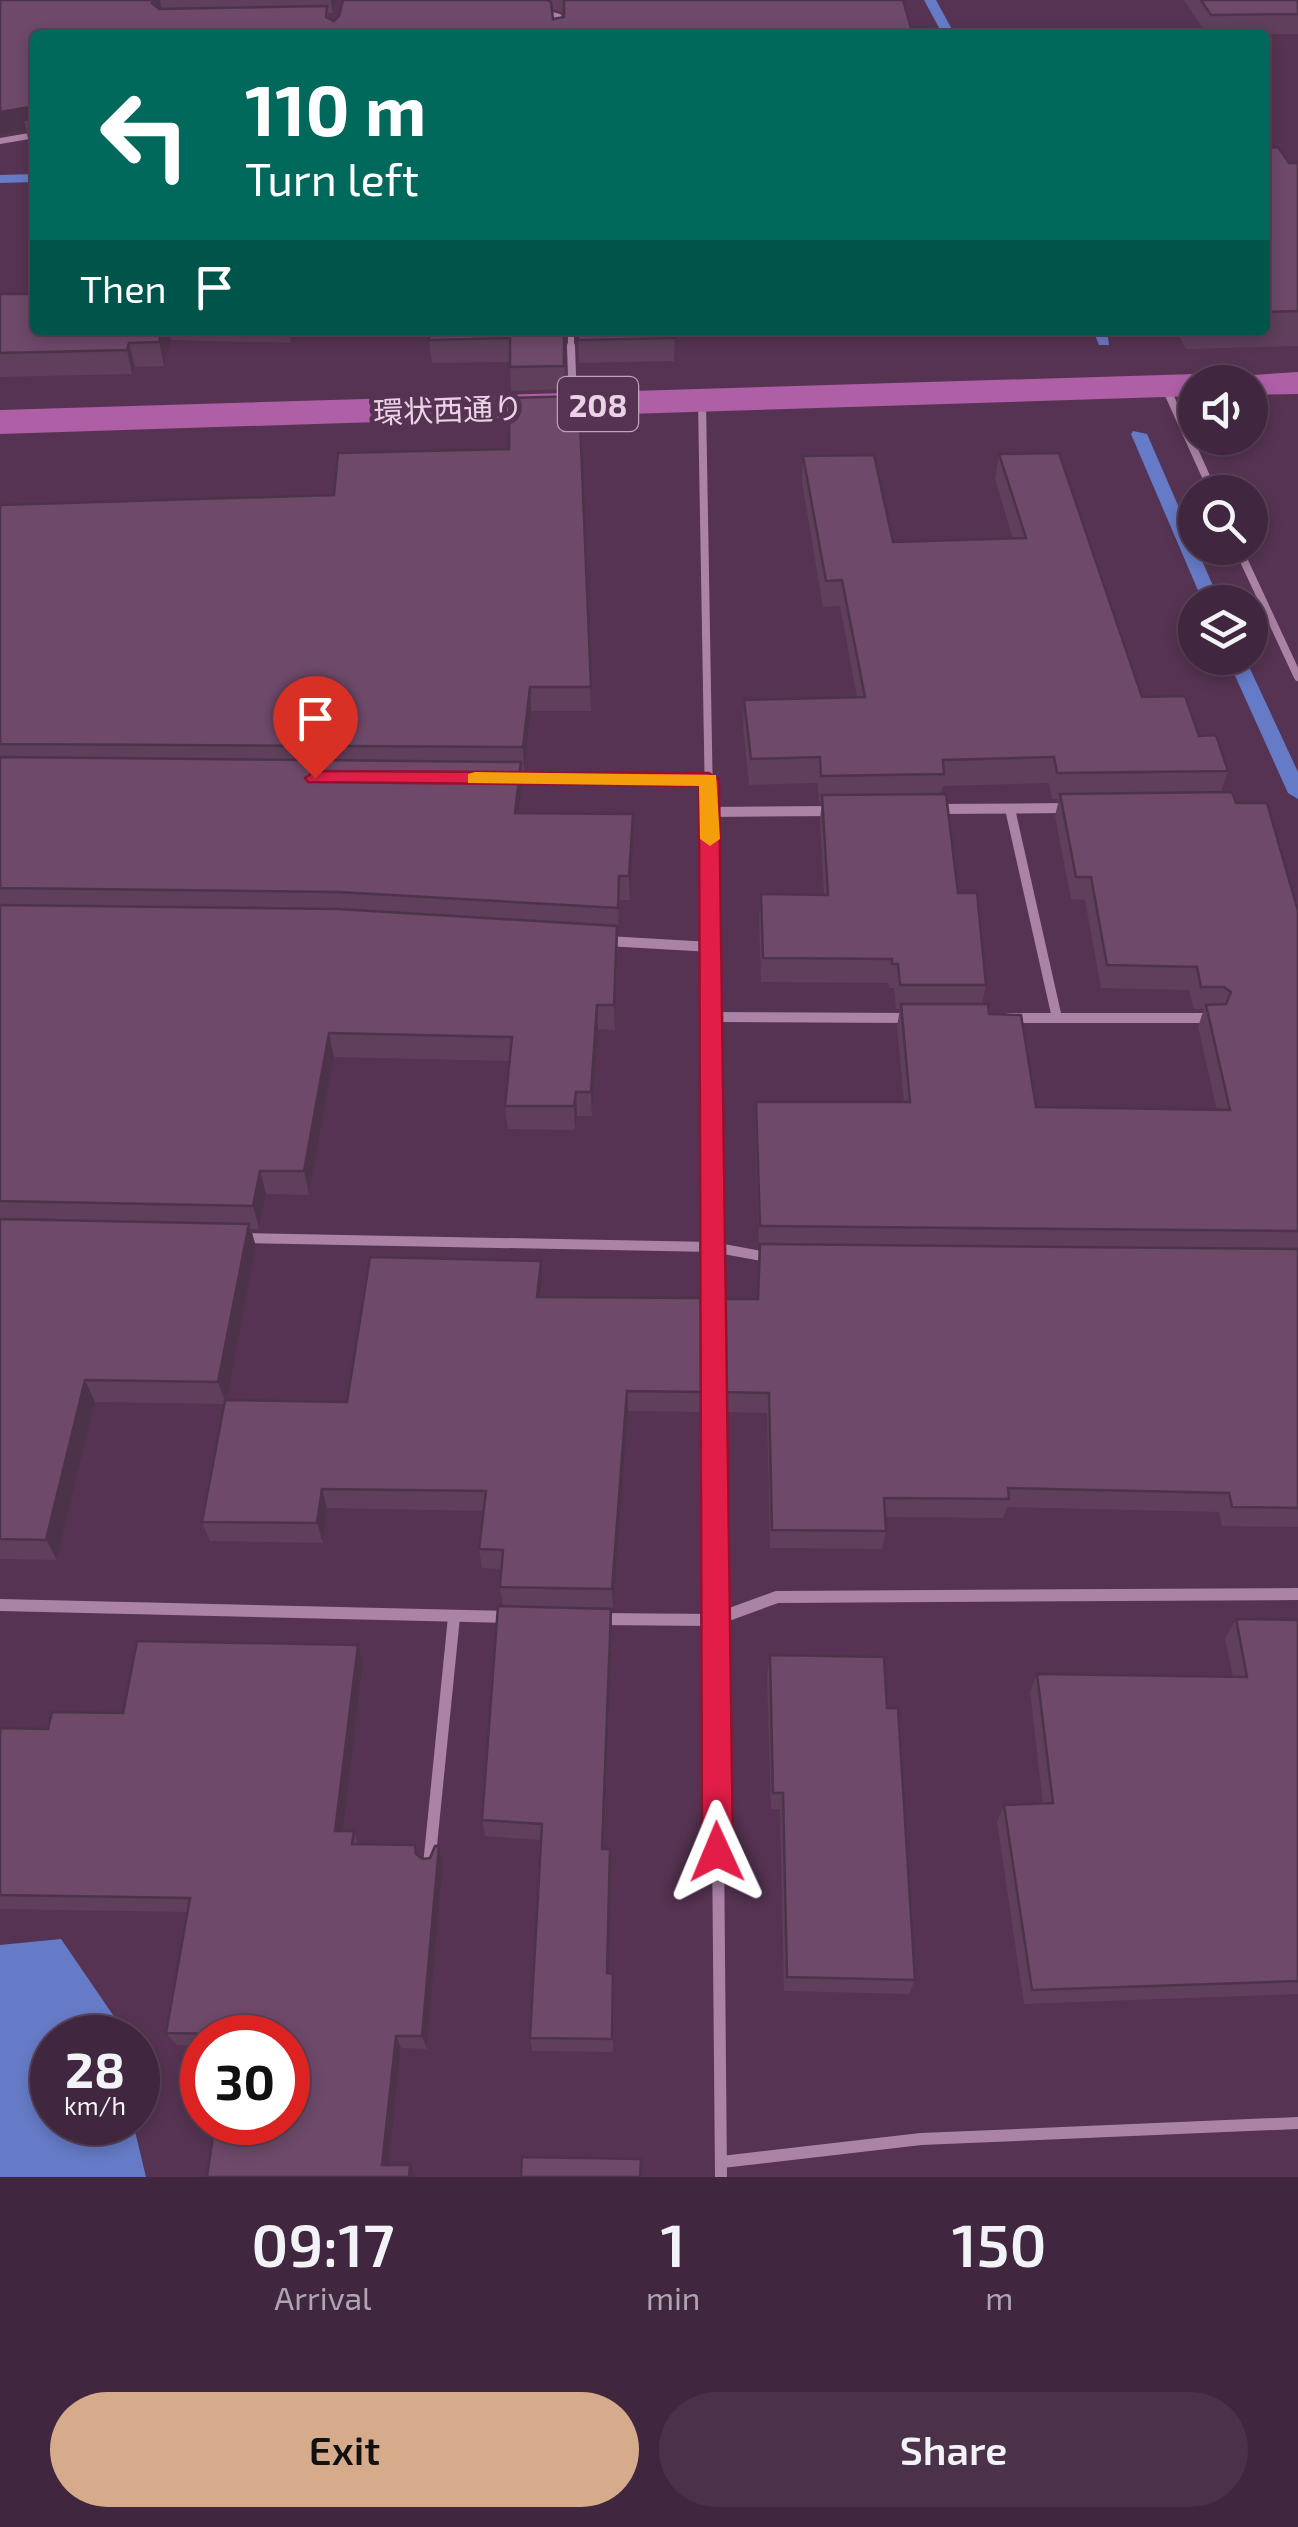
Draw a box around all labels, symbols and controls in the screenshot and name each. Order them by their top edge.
text: 110 m [245,66,426,150]
icon: left [80,70,210,200]
text: Turn left [245,151,419,205]
icon: arrive [187,260,242,315]
text: Then [80,265,167,311]
map controls [1178,365,1268,675]
button: sound [1178,365,1268,455]
road number: 208 [558,377,638,431]
street label: 環状西通り [372,388,524,430]
button: search [1178,475,1268,565]
button: layers [1178,585,1268,675]
pin [273,676,358,779]
icon: arrive [288,691,343,746]
position arrow [665,1800,769,1904]
speed limit sign: 30 [180,2015,310,2145]
text: 28 [65,2038,125,2098]
text: km/h [64,2090,126,2120]
text: 09:17 [251,2207,395,2279]
text: 1 [661,2207,686,2279]
text: 150 [952,2207,1047,2279]
text: Arrival [274,2278,372,2316]
text: min [646,2278,700,2316]
text: m [985,2278,1013,2316]
button: Exit [50,2392,639,2507]
button: Share [659,2392,1248,2507]

